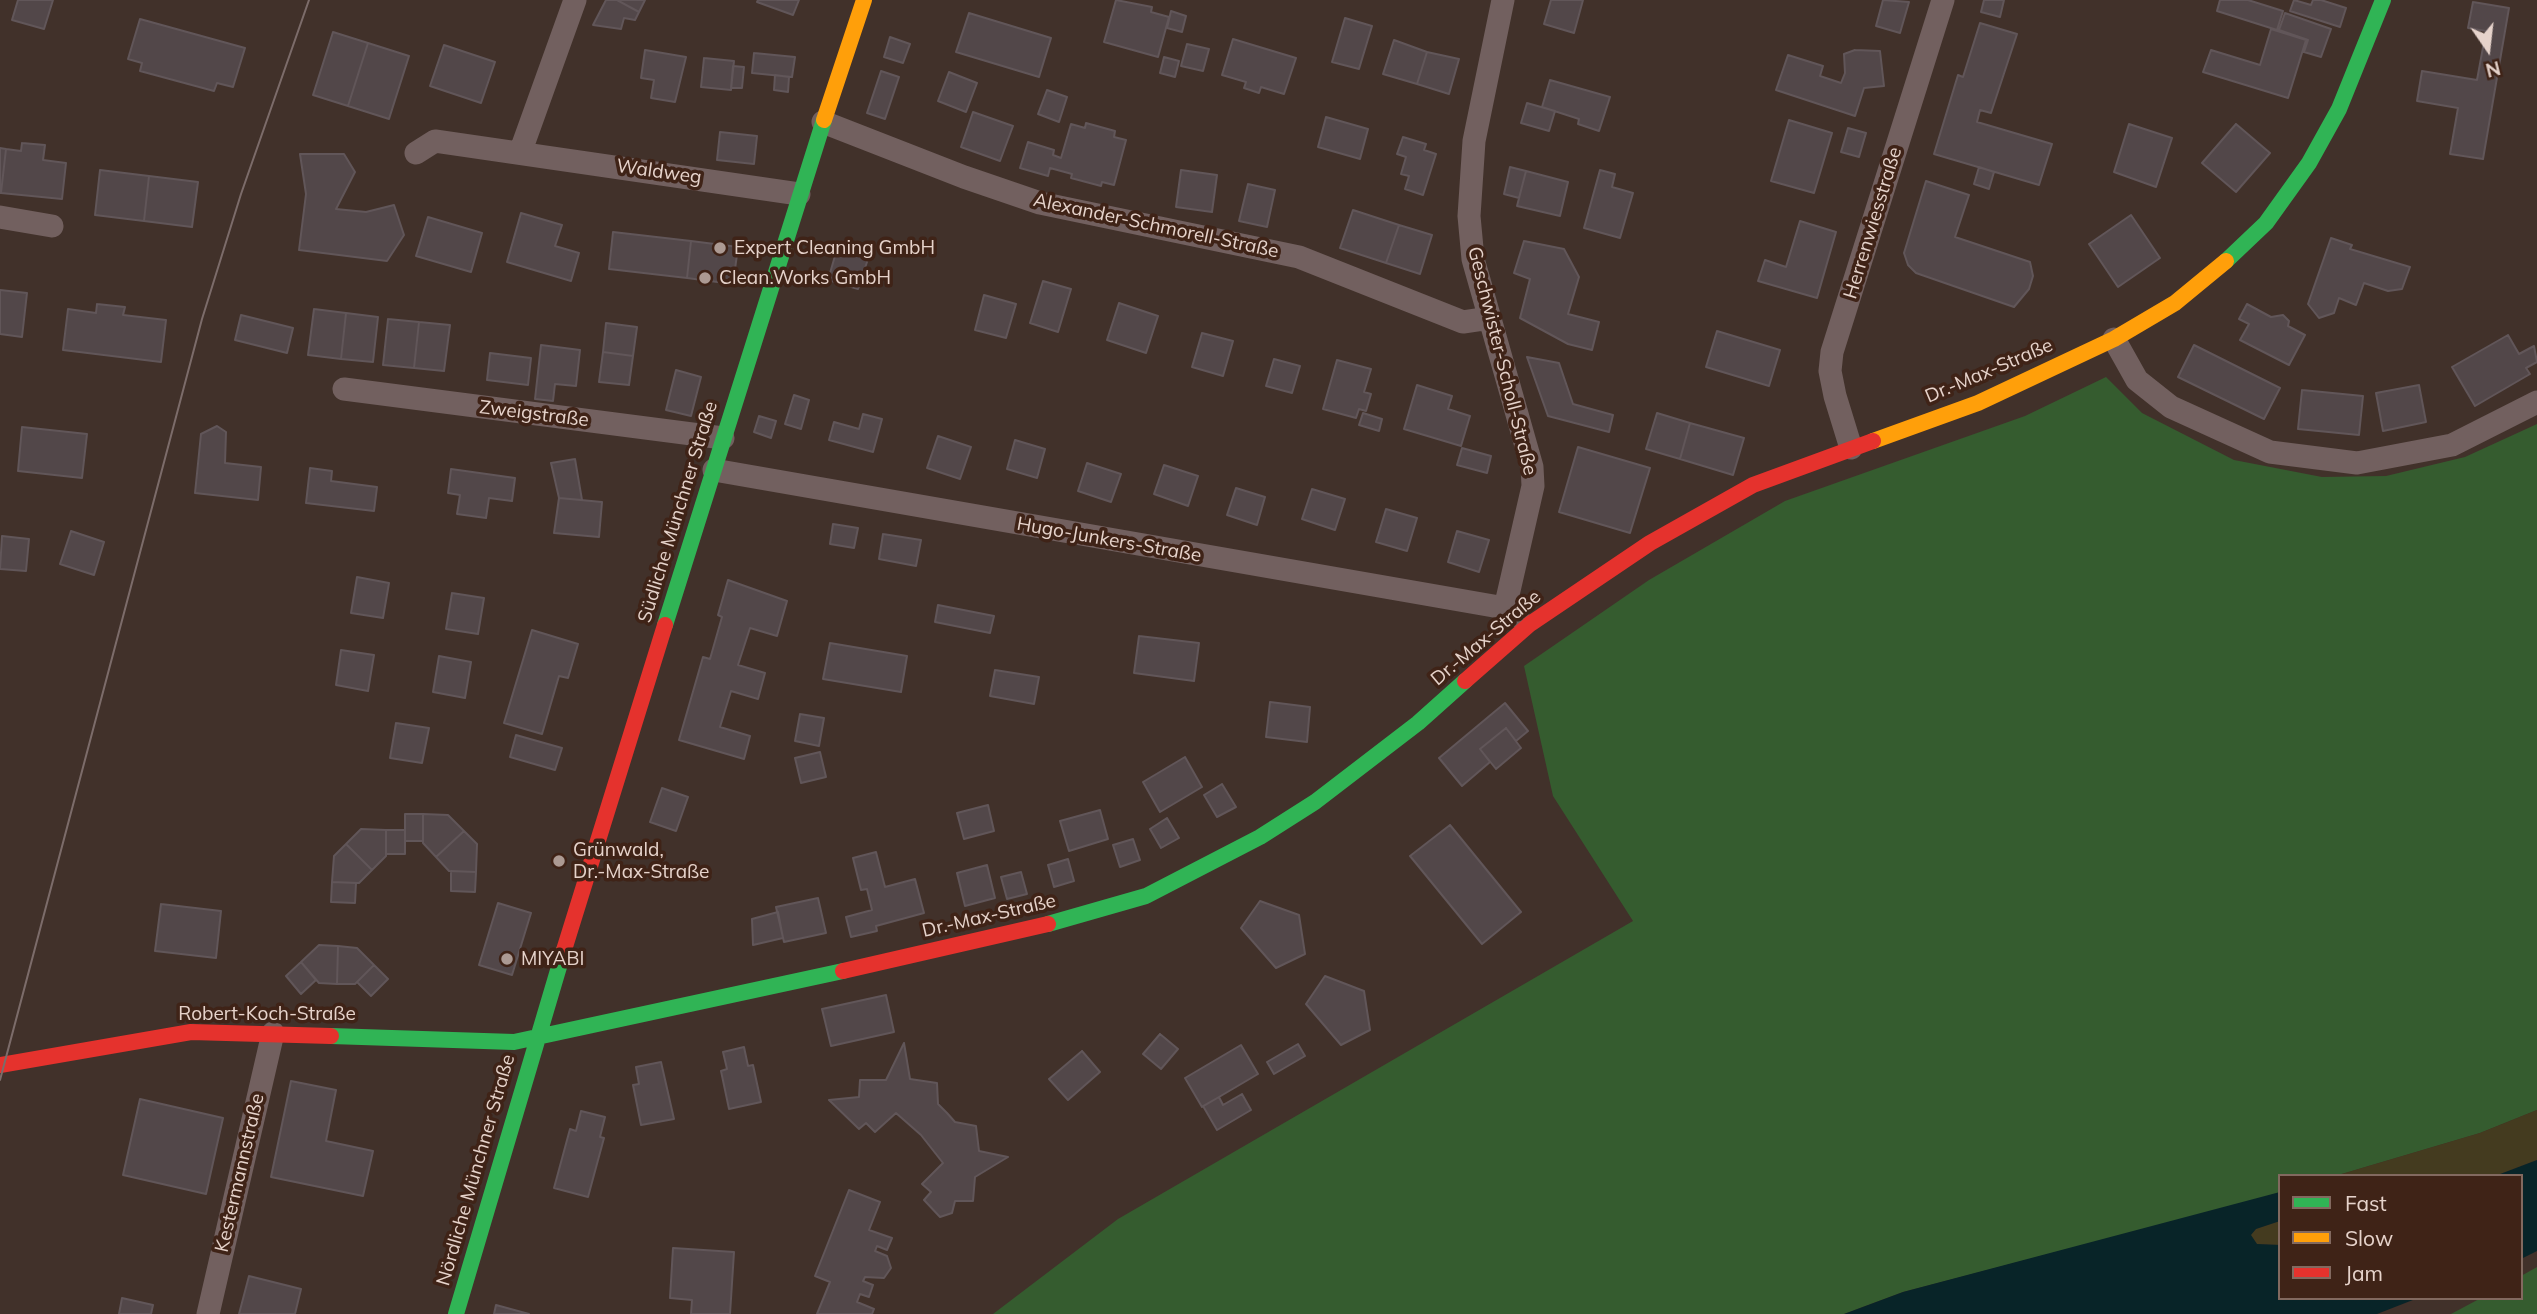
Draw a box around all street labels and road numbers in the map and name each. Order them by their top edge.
street label: Herrenwiesstraße [1839,144,1907,302]
street label: Waldweg [615,155,703,189]
street label: Alexander-Schmorell-Straße [1031,189,1281,263]
street label: Geschwister-Scholl-Straße [1463,244,1541,478]
street label: Dr.-Max-Straße [1922,334,2056,408]
street label: Zweigstraße [478,396,590,432]
street label: Südliche Münchner Straße [633,399,723,625]
street label: Hugo-Junkers-Straße [1015,513,1203,567]
street label: Dr.-Max-Straße [1426,585,1546,691]
street label: Dr.-Max-Straße [920,890,1058,942]
street label: Robert-Koch-Straße [178,1003,356,1025]
street label: Nördliche Münchner Straße [432,1052,520,1288]
street label: Kestermannstraße [211,1091,269,1255]

